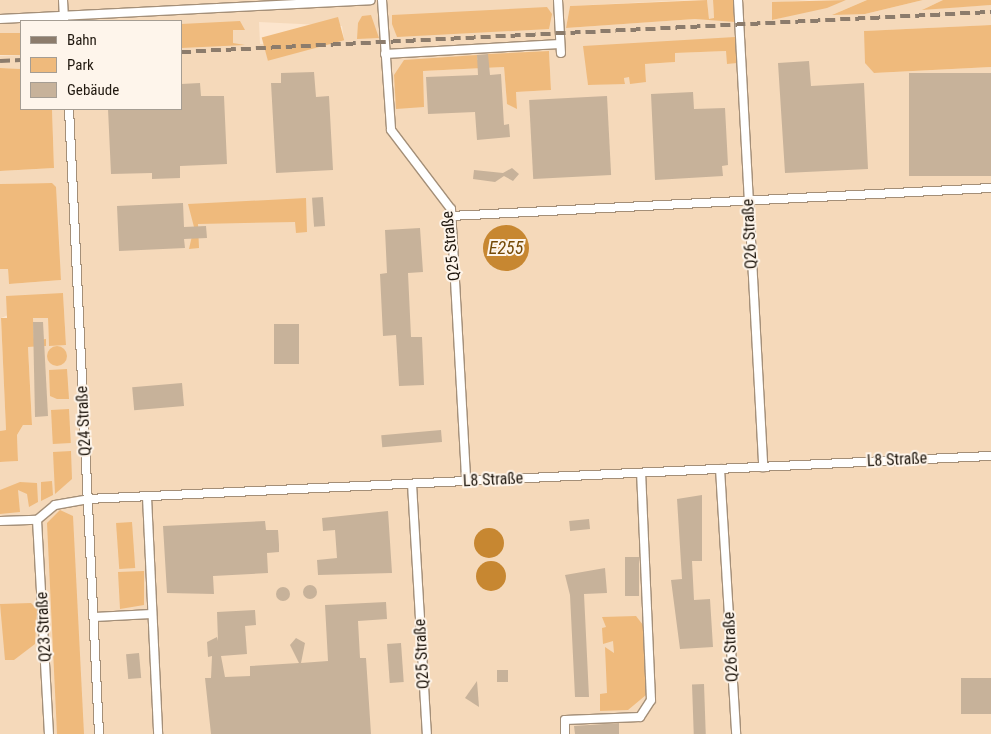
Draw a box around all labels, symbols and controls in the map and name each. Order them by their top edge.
legend [20,20,182,110]
text: Bahn [67,31,97,49]
text: Park [67,56,94,74]
text: Gebäude [67,81,119,99]
street label: Q26 Straße [739,198,761,270]
street label: Q25 Straße [438,210,464,282]
water label: E255 [489,237,523,259]
street label: Q24 Straße [73,385,95,457]
street label: L8 Straße [866,449,928,471]
street label: L8 Straße [462,469,524,491]
street label: Q23 Straße [33,591,55,663]
street label: Q26 Straße [720,611,742,683]
street label: Q25 Straße [411,618,433,690]

